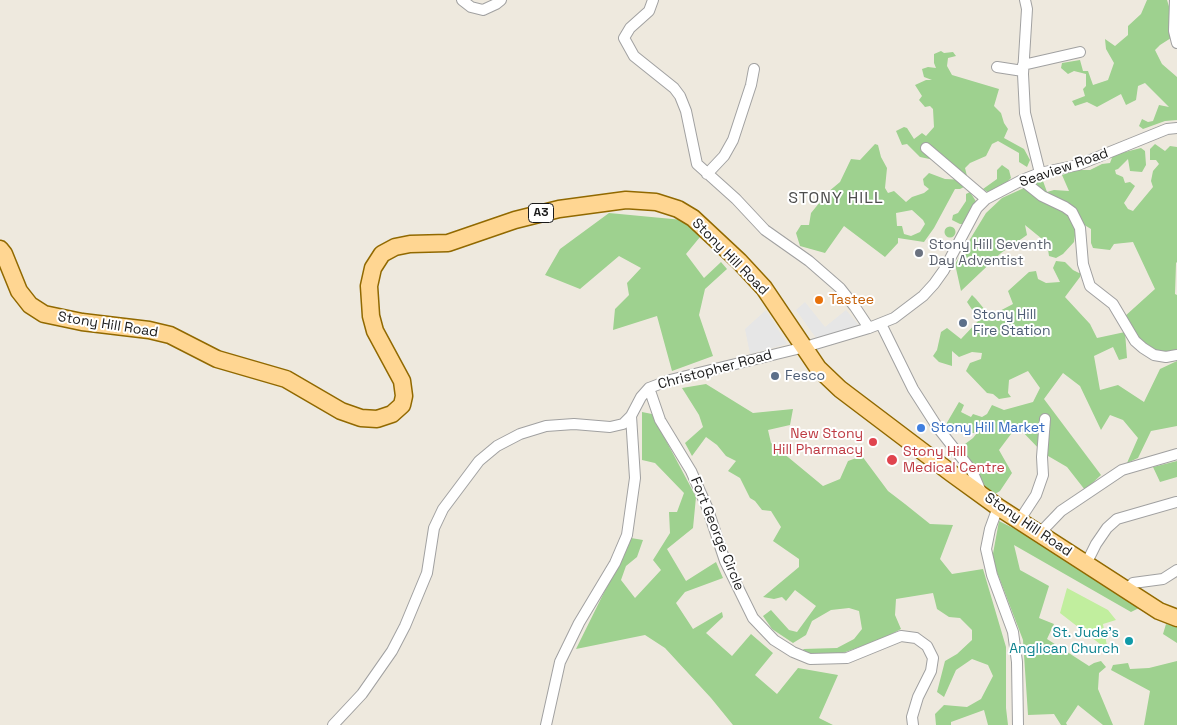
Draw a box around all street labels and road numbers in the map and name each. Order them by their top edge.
street label: Seaview Road [1017,145,1111,191]
road number: A3 [528,204,554,222]
street label: Stony Hill Road [688,215,772,299]
street label: Stony Hill Road [57,309,159,341]
street label: Christopher Road [656,347,774,393]
street label: Fort George Circle [687,475,747,593]
street label: Stony Hill Road [981,490,1075,560]

